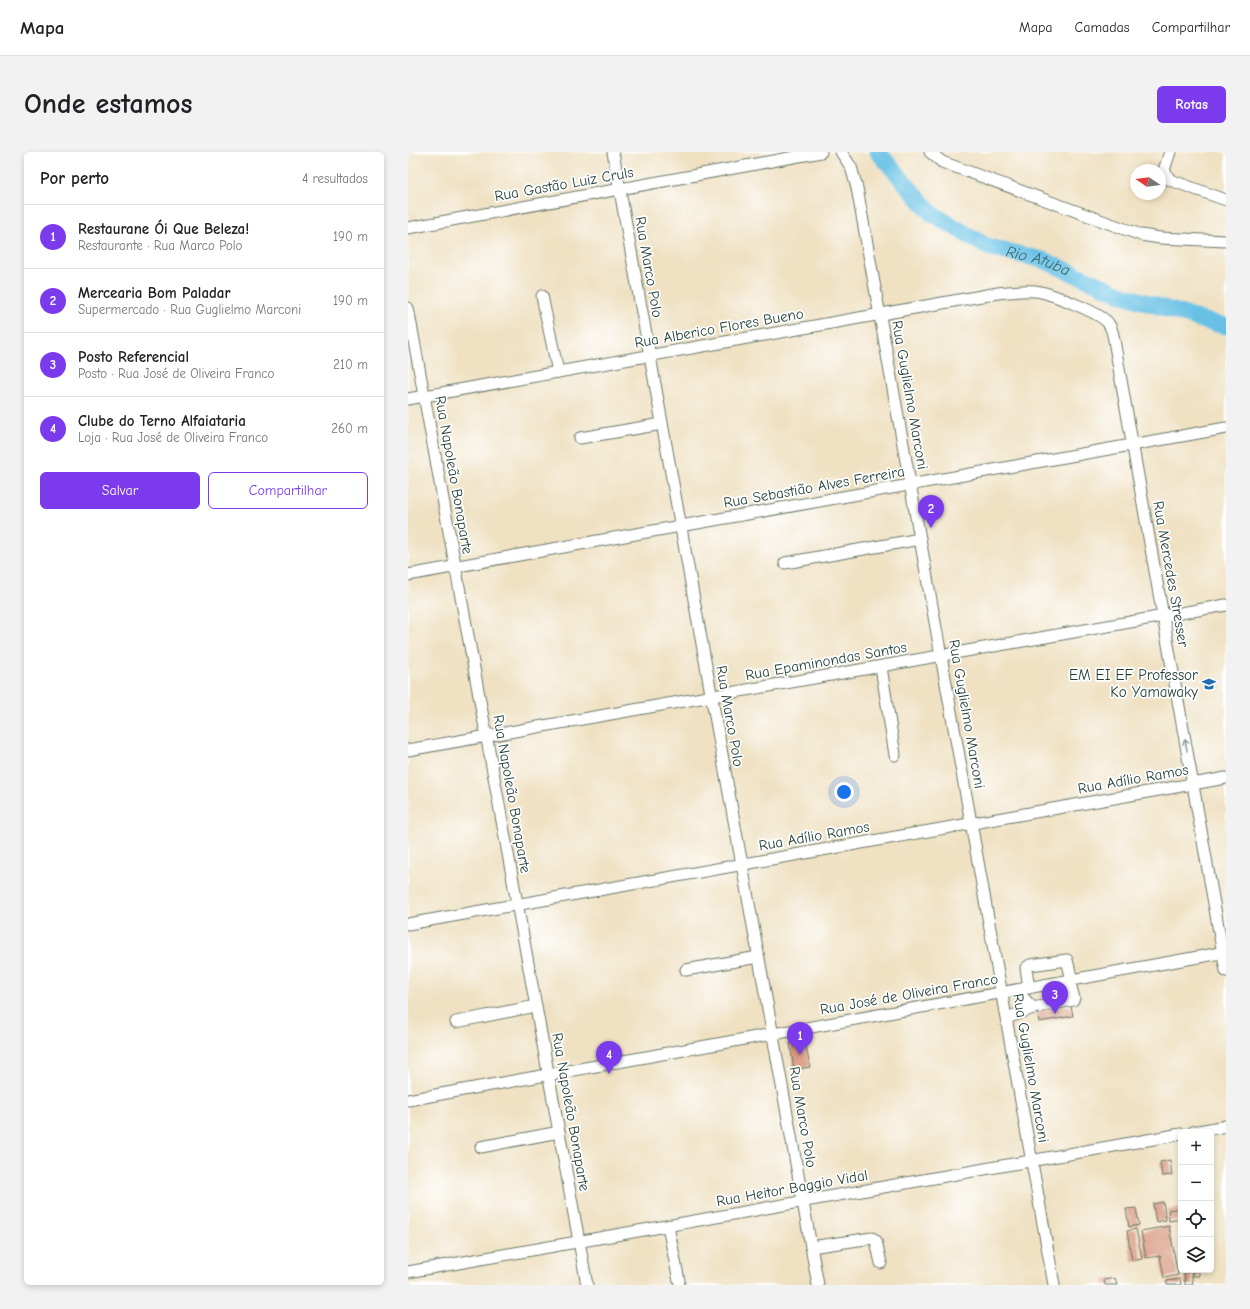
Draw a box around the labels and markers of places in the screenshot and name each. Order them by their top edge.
pin: 2 [918,495,944,528]
place label: EM EI EF Professor Ko Yamawaky [1069,666,1198,701]
school or university icon: EM EI EF Professor Ko Yamawaky [1201,676,1217,692]
pin: 3 [1042,981,1068,1014]
pin: 1 [787,1022,813,1055]
pin: 4 [596,1041,622,1074]

